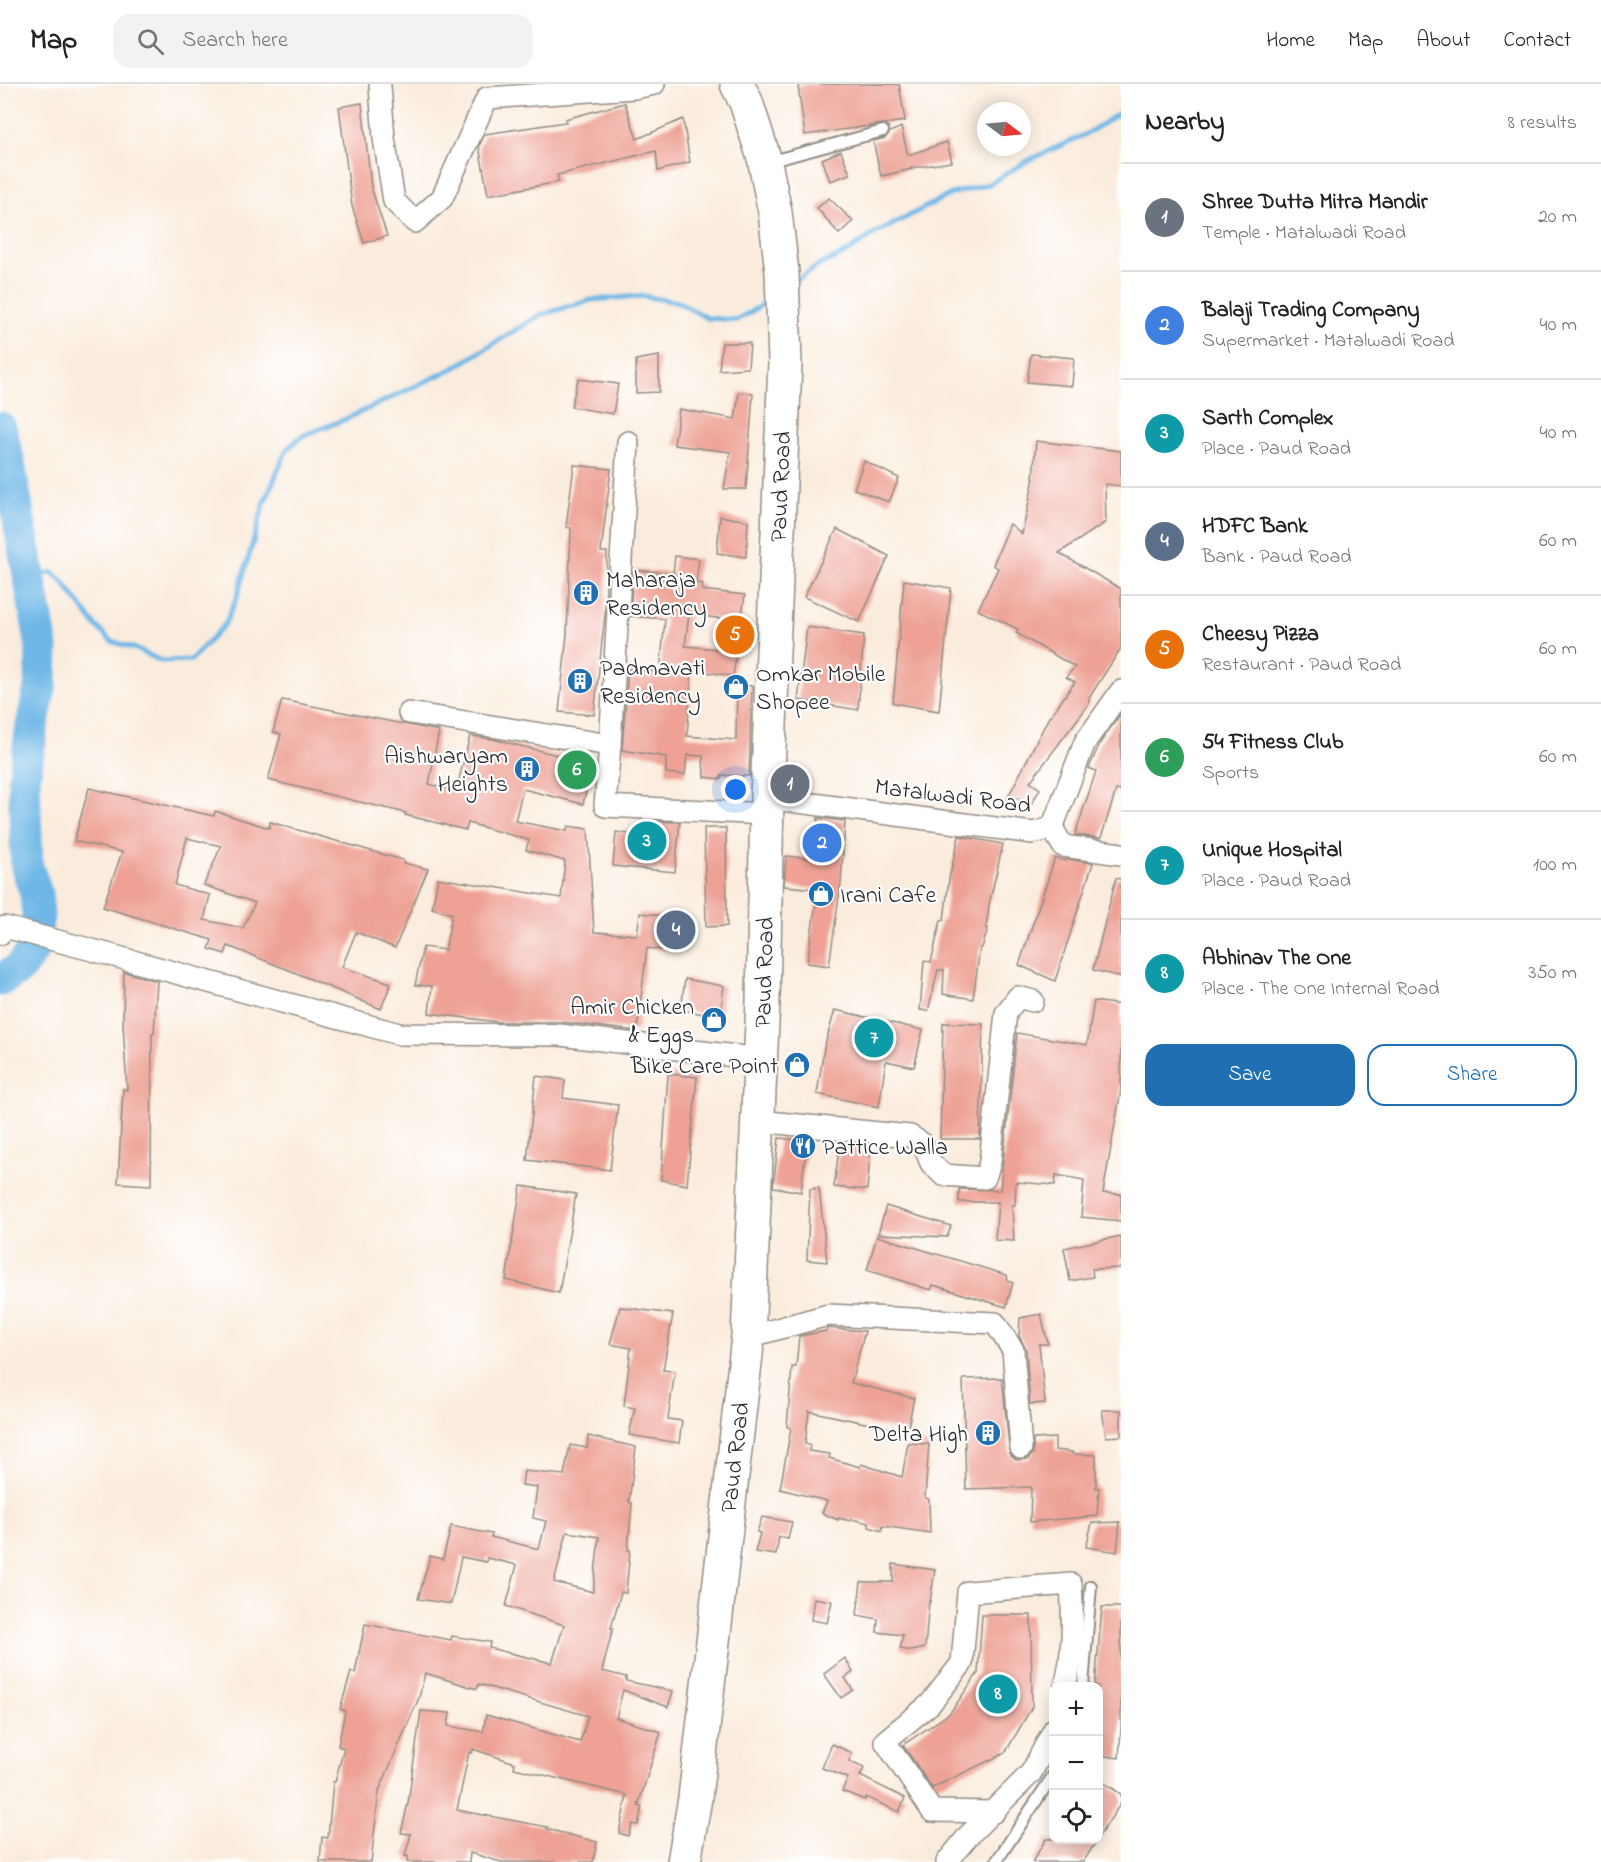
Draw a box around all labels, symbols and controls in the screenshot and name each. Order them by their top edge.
search box [113,14,533,68]
text: Map [30,21,77,62]
icon: search [134,25,167,58]
text: Search here [182,25,288,57]
text: Home [1266,26,1315,56]
text: Map [1348,26,1383,56]
text: About [1416,26,1470,56]
text: Contact [1503,26,1571,56]
north arrow [977,102,1031,156]
text: Nearby [1145,104,1224,142]
text: 8 results [1508,109,1577,138]
text: Shree Dutta Mitra Mandir [1202,187,1428,219]
text: 1 [1161,203,1168,232]
text: 20 m [1538,203,1577,232]
text: Temple · Matalwadi Road [1202,219,1406,248]
text: Balaji Trading Company [1202,295,1420,327]
text: 2 [1160,311,1169,340]
text: 40 m [1540,311,1577,340]
text: Supermarket · Matalwadi Road [1202,327,1455,356]
text: Sarth Complex [1202,403,1333,435]
text: 3 [1160,419,1169,448]
text: 40 m [1540,419,1577,448]
street label: Paud Road [763,430,802,543]
text: Place · Paud Road [1202,435,1351,464]
text: HDFC Bank [1202,511,1308,543]
text: 4 [1160,527,1169,556]
text: 60 m [1539,527,1577,556]
text: Bank · Paud Road [1202,543,1351,572]
place label: Maharaja Residency [606,564,707,628]
building icon: Maharaja Residency [571,578,601,608]
pin: 5 [716,612,754,658]
text: Cheesy Pizza [1202,619,1319,651]
text: 5 [1159,635,1170,664]
text: 60 m [1539,635,1577,664]
text: Restaurant · Paud Road [1202,651,1401,680]
place label: Padmavati Residency [600,652,705,716]
place label: Omkar Mobile Shopee [756,658,886,721]
building icon: Padmavati Residency [565,666,595,696]
shop icon: Omkar Mobile Shopee [721,672,751,702]
text: 54 Fitness Club [1202,727,1343,759]
place label: Aishwaryam Heights [384,740,508,803]
text: 6 [1160,743,1169,772]
text: 60 m [1539,743,1577,772]
pin: 6 [558,748,596,792]
building icon: Aishwaryam Heights [512,754,542,784]
text: Sports [1202,759,1259,788]
pin: 1 [770,762,810,806]
street label: Matalwadi Road [873,771,1033,824]
your location [721,775,750,804]
pin: 3 [628,818,666,864]
pin: 2 [802,820,842,866]
text: Unique Hospital [1202,835,1342,867]
text: 7 [1160,851,1169,880]
text: 100 m [1533,851,1577,880]
text: Place · Paud Road [1202,867,1351,896]
shop icon: Irani Cafe [806,879,836,909]
place label: Irani Cafe [840,879,936,914]
pin: 4 [656,908,696,952]
street label: Paud Road [747,916,785,1029]
text: Abhinav The One [1202,943,1351,975]
text: 8 [1161,959,1168,988]
text: 350 m [1528,959,1577,988]
text: Place · The One Internal Road [1202,975,1439,1004]
place label: Amir Chicken & Eggs [570,991,694,1054]
shop icon: Amir Chicken & Eggs [699,1005,729,1035]
pin: 7 [854,1016,894,1060]
button: Save [1145,1044,1355,1106]
button: Share [1367,1044,1577,1106]
place label: Bike Care Point [630,1050,778,1085]
shop icon: Bike Care Point [782,1050,812,1080]
restaurant icon: Pattice Walla [788,1131,818,1161]
place label: Pattice Walla [822,1131,948,1166]
street label: Paud Road [713,1400,760,1515]
place label: Delta High [868,1418,968,1453]
building icon: Delta High [973,1418,1003,1448]
pin: 8 [978,1672,1018,1716]
map controls [1049,1682,1103,1844]
button: + [1049,1682,1103,1736]
button: − [1049,1736,1103,1790]
button: locate [1049,1790,1103,1844]

